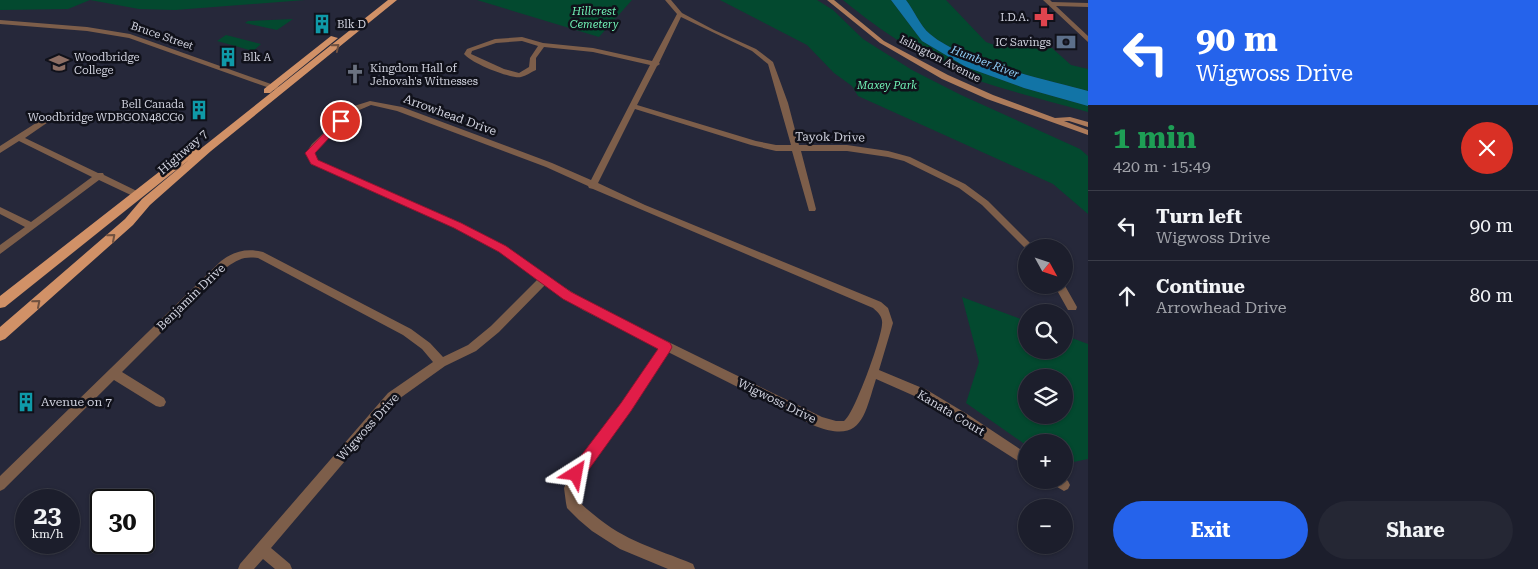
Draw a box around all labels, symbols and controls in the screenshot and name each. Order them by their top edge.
park label: Hillcrest Cemetery [570,5,619,31]
pharmacy icon: I.D.A. [1033,6,1055,28]
place label: I.D.A. [1000,11,1029,24]
building icon: Blk D [311,13,333,35]
place label: Blk D [337,18,366,31]
street label: Bruce Street [129,19,195,53]
text: 90 m [1196,19,1278,60]
icon: left [1113,20,1178,85]
bank icon: IC Savings [1055,31,1077,53]
street label: Islington Avenue [897,33,983,85]
place label: IC Savings [995,36,1051,49]
water label: Humber River [948,43,1021,81]
one-way arrow [330,44,339,52]
building icon: Blk A [217,46,239,68]
place label: Woodbridge College [74,51,139,77]
place label: Blk A [243,51,272,64]
school or university icon: Woodbridge College [48,52,70,74]
text: Wigwoss Drive [1196,61,1353,86]
place label: Kingdom Hall of Jehovah's Witnesses [370,62,478,88]
church icon: Kingdom Hall of Jehovah's Witnesses [344,63,366,85]
park label: Maxey Park [856,79,917,92]
street label: Arrowhead Drive [402,92,499,138]
place label: Bell Canada Woodbridge WDBGON48CG0 [28,98,184,124]
building icon: Bell Canada Woodbridge WDBGON48CG0 [188,99,210,121]
pin [320,100,362,142]
icon: arrive [327,107,355,135]
text: 1 min [1113,120,1196,155]
button: close [1461,122,1513,174]
street label: Highway 7 [155,127,211,177]
street label: Tayok Drive [795,129,865,145]
text: 420 m · 15:49 [1113,157,1211,176]
text: Turn left [1156,205,1242,228]
icon: left [1113,212,1141,240]
text: 90 m [1470,214,1513,237]
text: Wigwoss Drive [1156,228,1270,247]
one-way arrow [107,234,116,243]
north arrow [1018,239,1072,294]
map controls [1018,239,1073,554]
street label: Benjamin Drive [154,261,228,333]
text: Continue [1156,275,1245,298]
icon: ahead [1113,282,1141,310]
text: 80 m [1470,284,1513,307]
text: Arrowhead Drive [1156,298,1287,317]
one-way arrow [31,300,40,309]
button: search [1018,304,1073,359]
button: layers [1018,369,1073,424]
street label: Wigwoss Drive [735,376,819,426]
street label: Kanata Court [915,387,988,439]
street label: Wigwoss Drive [334,390,402,464]
building icon: Avenue on 7 [15,391,37,413]
place label: Avenue on 7 [41,395,112,409]
button: + [1018,434,1073,489]
position arrow [549,447,601,499]
speed limit sign: 30 [90,489,155,554]
button: − [1018,499,1073,554]
text: 23 [33,501,62,530]
button: Exit [1113,501,1308,559]
button: Share [1318,501,1513,559]
text: km/h [31,527,64,541]

